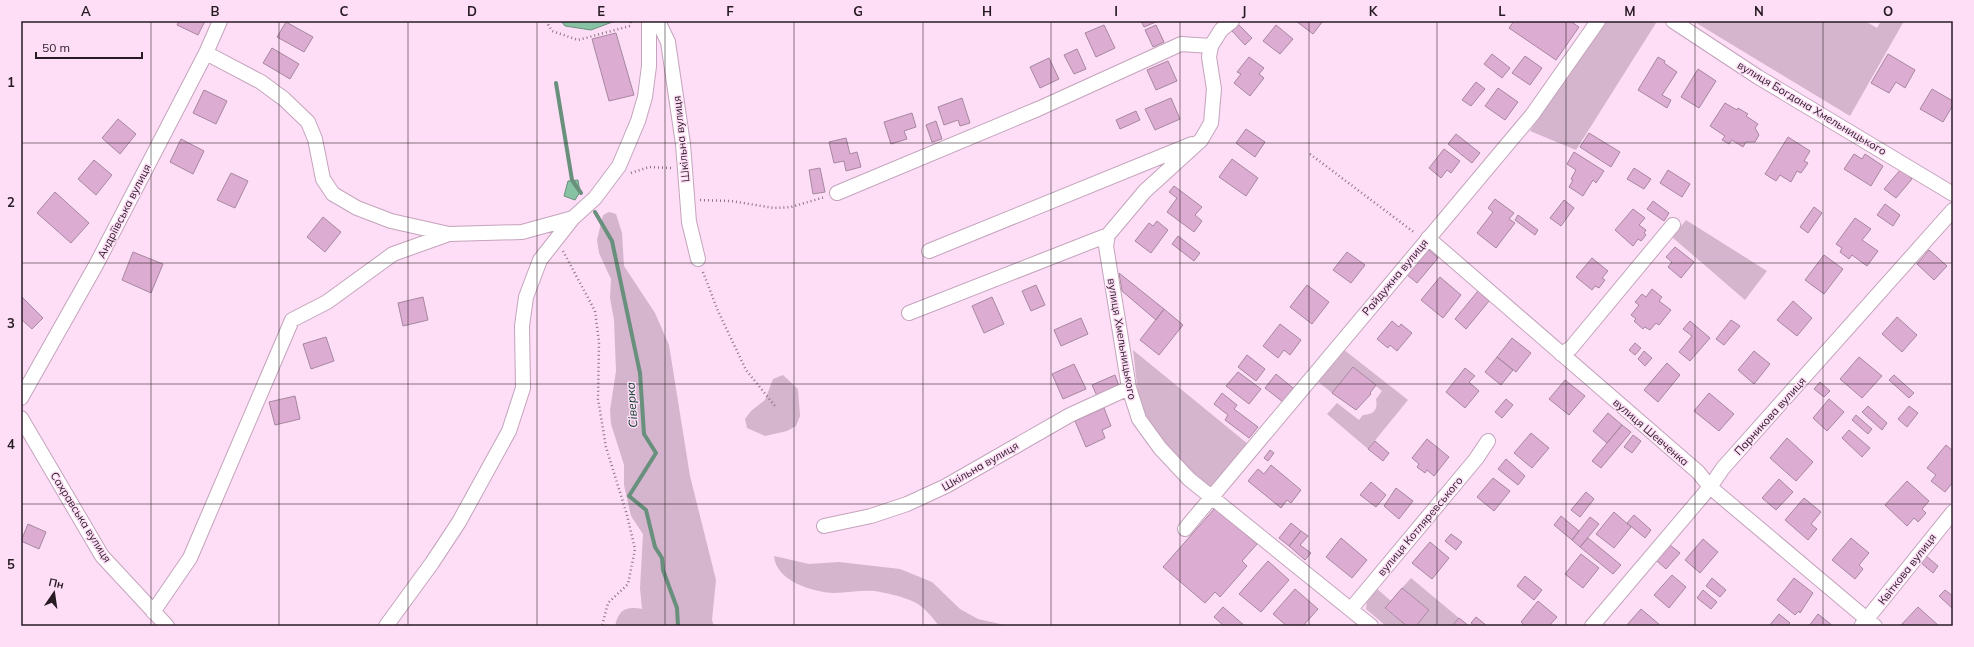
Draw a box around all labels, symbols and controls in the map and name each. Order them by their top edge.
text: A [81,3,91,19]
text: B [211,3,220,19]
text: C [340,3,349,19]
text: D [467,3,477,19]
text: E [597,3,605,19]
text: F [726,3,734,19]
text: G [853,3,863,19]
text: H [982,3,992,19]
text: I [1114,3,1118,19]
text: J [1242,3,1246,19]
text: K [1369,3,1379,19]
text: L [1498,3,1506,19]
text: M [1624,3,1636,19]
text: N [1754,3,1764,19]
text: O [1883,3,1893,19]
scale bar [36,34,142,60]
text: 50 m [42,40,70,55]
street label: вулиця Богдана Хмельницького [1735,58,1889,158]
text: 1 [7,74,15,90]
street label: Шкільна вулиця [670,95,692,183]
street label: Андріївська вулиця [94,161,154,261]
text: 2 [7,194,15,210]
street label: Райдужна вулиця [1359,236,1431,318]
street label: вулиця Хмельницького [1104,277,1140,401]
text: 3 [7,315,15,331]
street label: Парникова вулиця [1731,374,1809,458]
water label: Сіверка [622,382,641,428]
street label: вулиця Шевченка [1610,395,1692,469]
text: 4 [7,436,15,452]
street label: Шкільна вулиця [939,438,1021,494]
street label: Сахравська вулиця [47,469,115,565]
street label: вулиця Котляревського [1374,473,1466,579]
street label: Квіткова вулиця [1875,531,1939,607]
text: 5 [7,556,15,572]
north arrow [34,573,74,613]
text: Пн [47,575,65,592]

